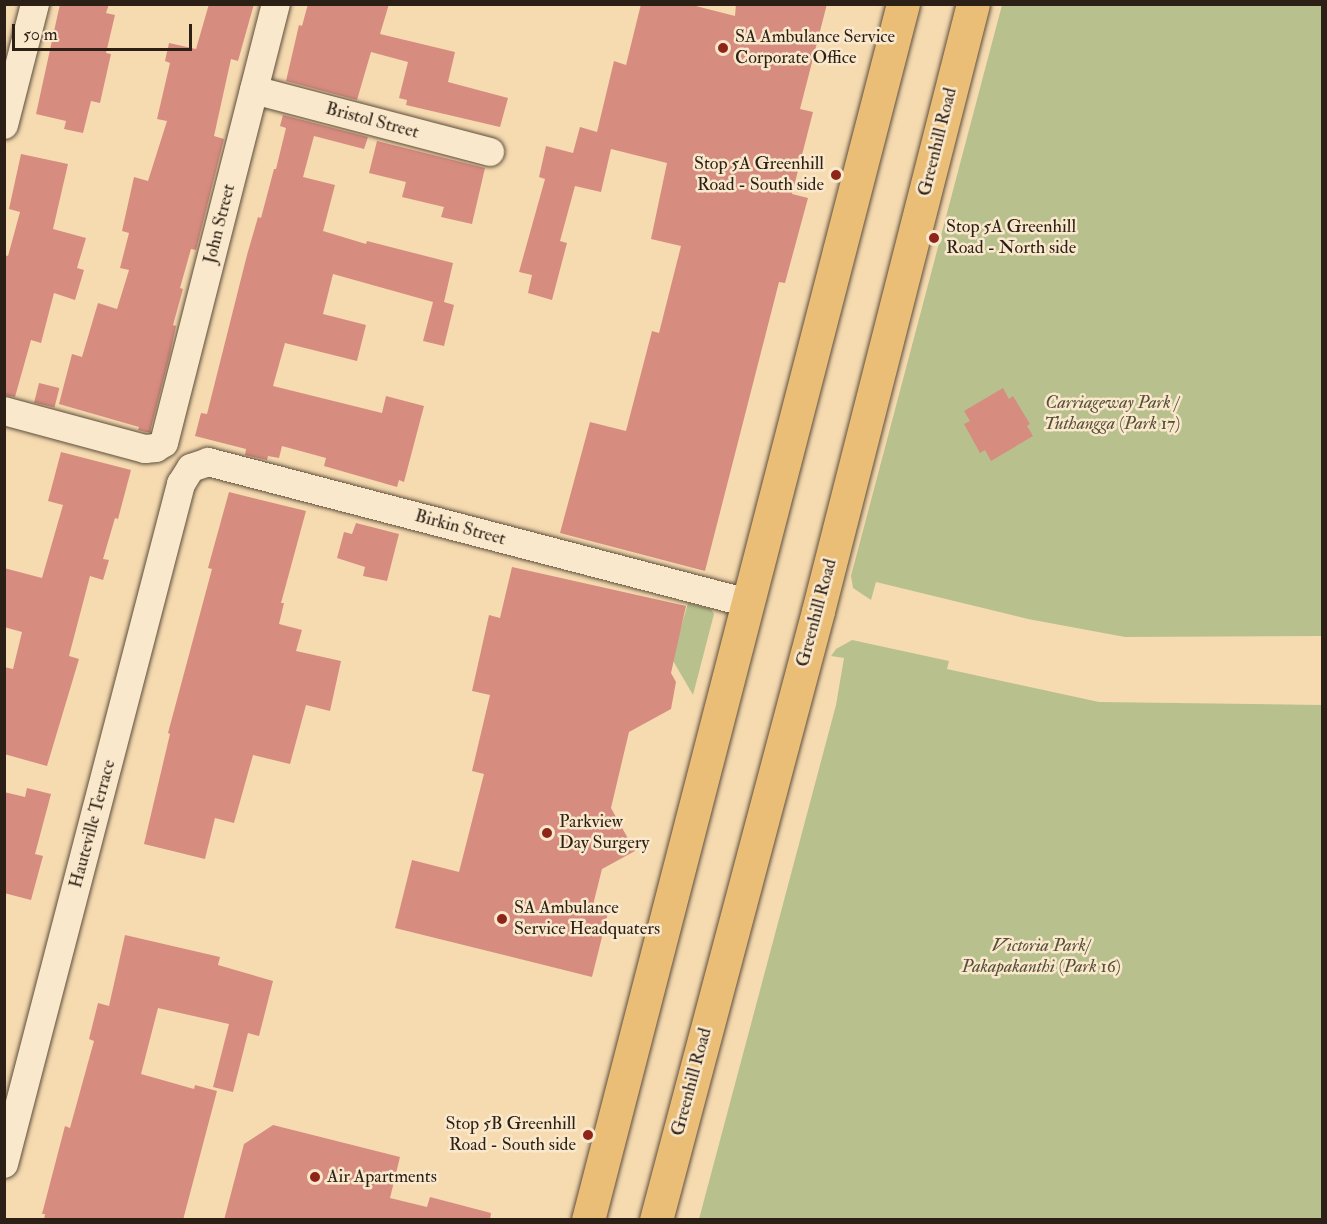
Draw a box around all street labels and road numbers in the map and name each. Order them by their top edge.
street label: Greenhill Road [914,86,962,198]
street label: Bristol Street [323,98,421,144]
street label: John Street [200,182,240,266]
street label: Birkin Street [412,506,508,550]
street label: Greenhill Road [792,557,842,669]
street label: Hauteville Terrace [65,757,121,891]
street label: Greenhill Road [667,1026,717,1138]

